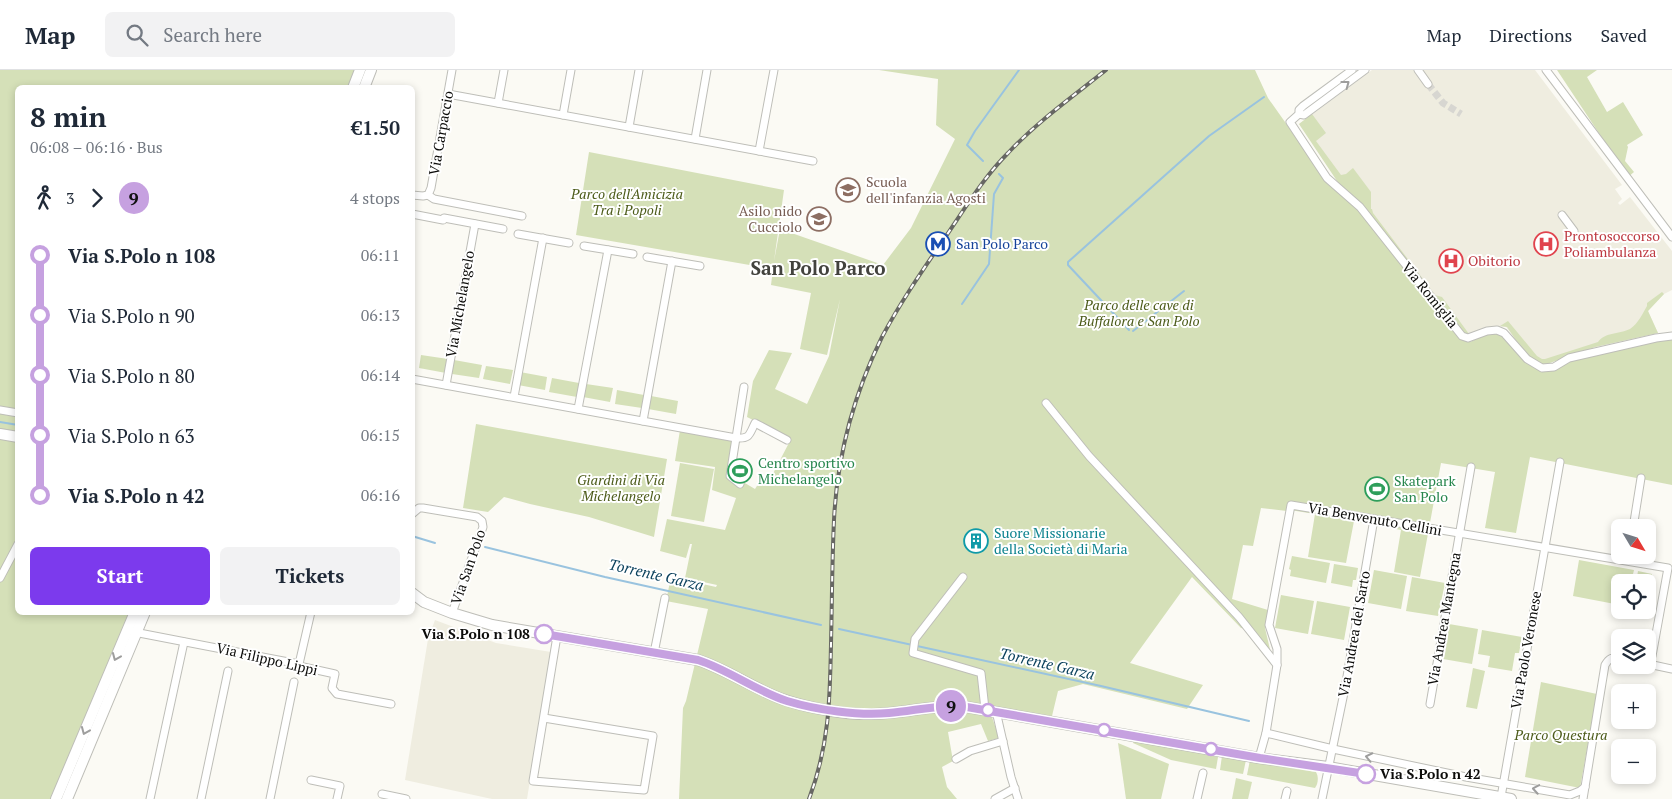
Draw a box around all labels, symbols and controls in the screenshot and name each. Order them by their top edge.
search box [105,12,455,57]
text: Map [25,19,75,51]
icon: search [123,21,151,49]
text: Search here [163,22,262,47]
text: Map [1426,23,1461,47]
text: Directions [1489,23,1572,47]
text: Saved [1600,23,1647,47]
one-way arrow [1340,81,1350,90]
street label: Via Carpaccio [424,89,457,177]
text: 8 min [30,98,107,135]
text: €1.50 [351,115,400,140]
text: 06:08 – 06:16 · Bus [30,136,163,158]
place label: Scuola dell'infanzia Agosti [866,172,986,207]
school or university icon: Scuola dell'infanzia Agosti [835,177,861,203]
icon: walk [30,184,58,212]
icon: forward [83,184,111,212]
park label: Parco dell'Amicizia Tra i Popoli [570,184,683,219]
text: 9 [129,186,139,210]
text: 3 [66,187,75,209]
text: 4 stops [350,187,400,209]
place label: Asilo nido Cucciolo [739,201,802,236]
school or university icon: Asilo nido Cucciolo [806,206,832,232]
place label: Prontosoccorso Poliambulanza [1564,226,1660,261]
metro station icon: San Polo Parco [925,231,951,257]
hospital icon: Prontosoccorso Poliambulanza [1533,231,1559,257]
place label: San Polo Parco [956,234,1048,253]
text: Via S.Polo n 108 [68,243,215,268]
text: 06:11 [361,244,400,266]
hospital icon: Obitorio [1438,248,1464,274]
street label: Via Michelangelo [441,249,478,359]
place label: Obitorio [1468,251,1521,270]
district label: San Polo Parco [750,255,886,280]
street label: Via Romiglia [1398,258,1463,332]
park label: Parco delle cave di Buffalora e San Polo [1077,295,1200,330]
text: Via S.Polo n 90 [68,303,195,328]
text: 06:13 [361,304,400,326]
text: Via S.Polo n 80 [68,363,195,388]
text: 06:14 [361,364,400,386]
text: Via S.Polo n 63 [68,423,195,448]
text: 06:15 [361,424,400,446]
place label: Centro sportivo Michelangelo [758,453,855,488]
sports icon: Centro sportivo Michelangelo [727,458,753,484]
park label: Giardini di Via Michelangelo [577,470,665,505]
place label: Skatepark San Polo [1394,471,1456,506]
sports icon: Skatepark San Polo [1364,476,1390,502]
text: Via S.Polo n 42 [68,483,205,508]
text: 06:16 [361,484,400,506]
street label: Via Benvenuto Cellini [1307,497,1444,540]
north arrow [1611,519,1656,564]
map controls [1611,519,1656,784]
place label: Suore Missionarie della Società di Maria [994,523,1128,558]
street label: Via San Polo [446,527,489,607]
building icon: Suore Missionarie della Società di Maria [963,528,989,554]
button: Start [30,547,210,605]
button: Tickets [220,547,400,605]
street label: Via Andrea Mantegna [1422,551,1465,687]
water label: Torrente Garza [607,553,706,595]
street label: Via Andrea del Sarto [1333,569,1374,699]
button: locate [1611,574,1656,619]
street label: Via Paolo Veronese [1506,590,1545,710]
place label: Via S.Polo n 108 [421,624,530,643]
marker: Via S.Polo n 108 [534,624,554,644]
button: layers [1611,629,1656,674]
street label: Via Filippo Lippi [215,638,320,679]
water label: Torrente Garza [998,642,1097,684]
one-way arrow [112,653,122,661]
button: + [1611,684,1656,729]
line badge: 9 [935,690,967,722]
text: 9 [946,694,956,718]
unlabelled marker [981,703,995,717]
unlabelled marker [1097,723,1111,737]
park label: Parco Questura [1513,725,1608,744]
one-way arrow [81,726,91,735]
button: − [1611,739,1656,784]
unlabelled marker [1204,742,1218,756]
one-way arrow [1364,752,1373,763]
marker: Via S.Polo n 42 [1356,764,1376,784]
place label: Via S.Polo n 42 [1380,764,1481,783]
one-way arrow [1532,784,1541,794]

